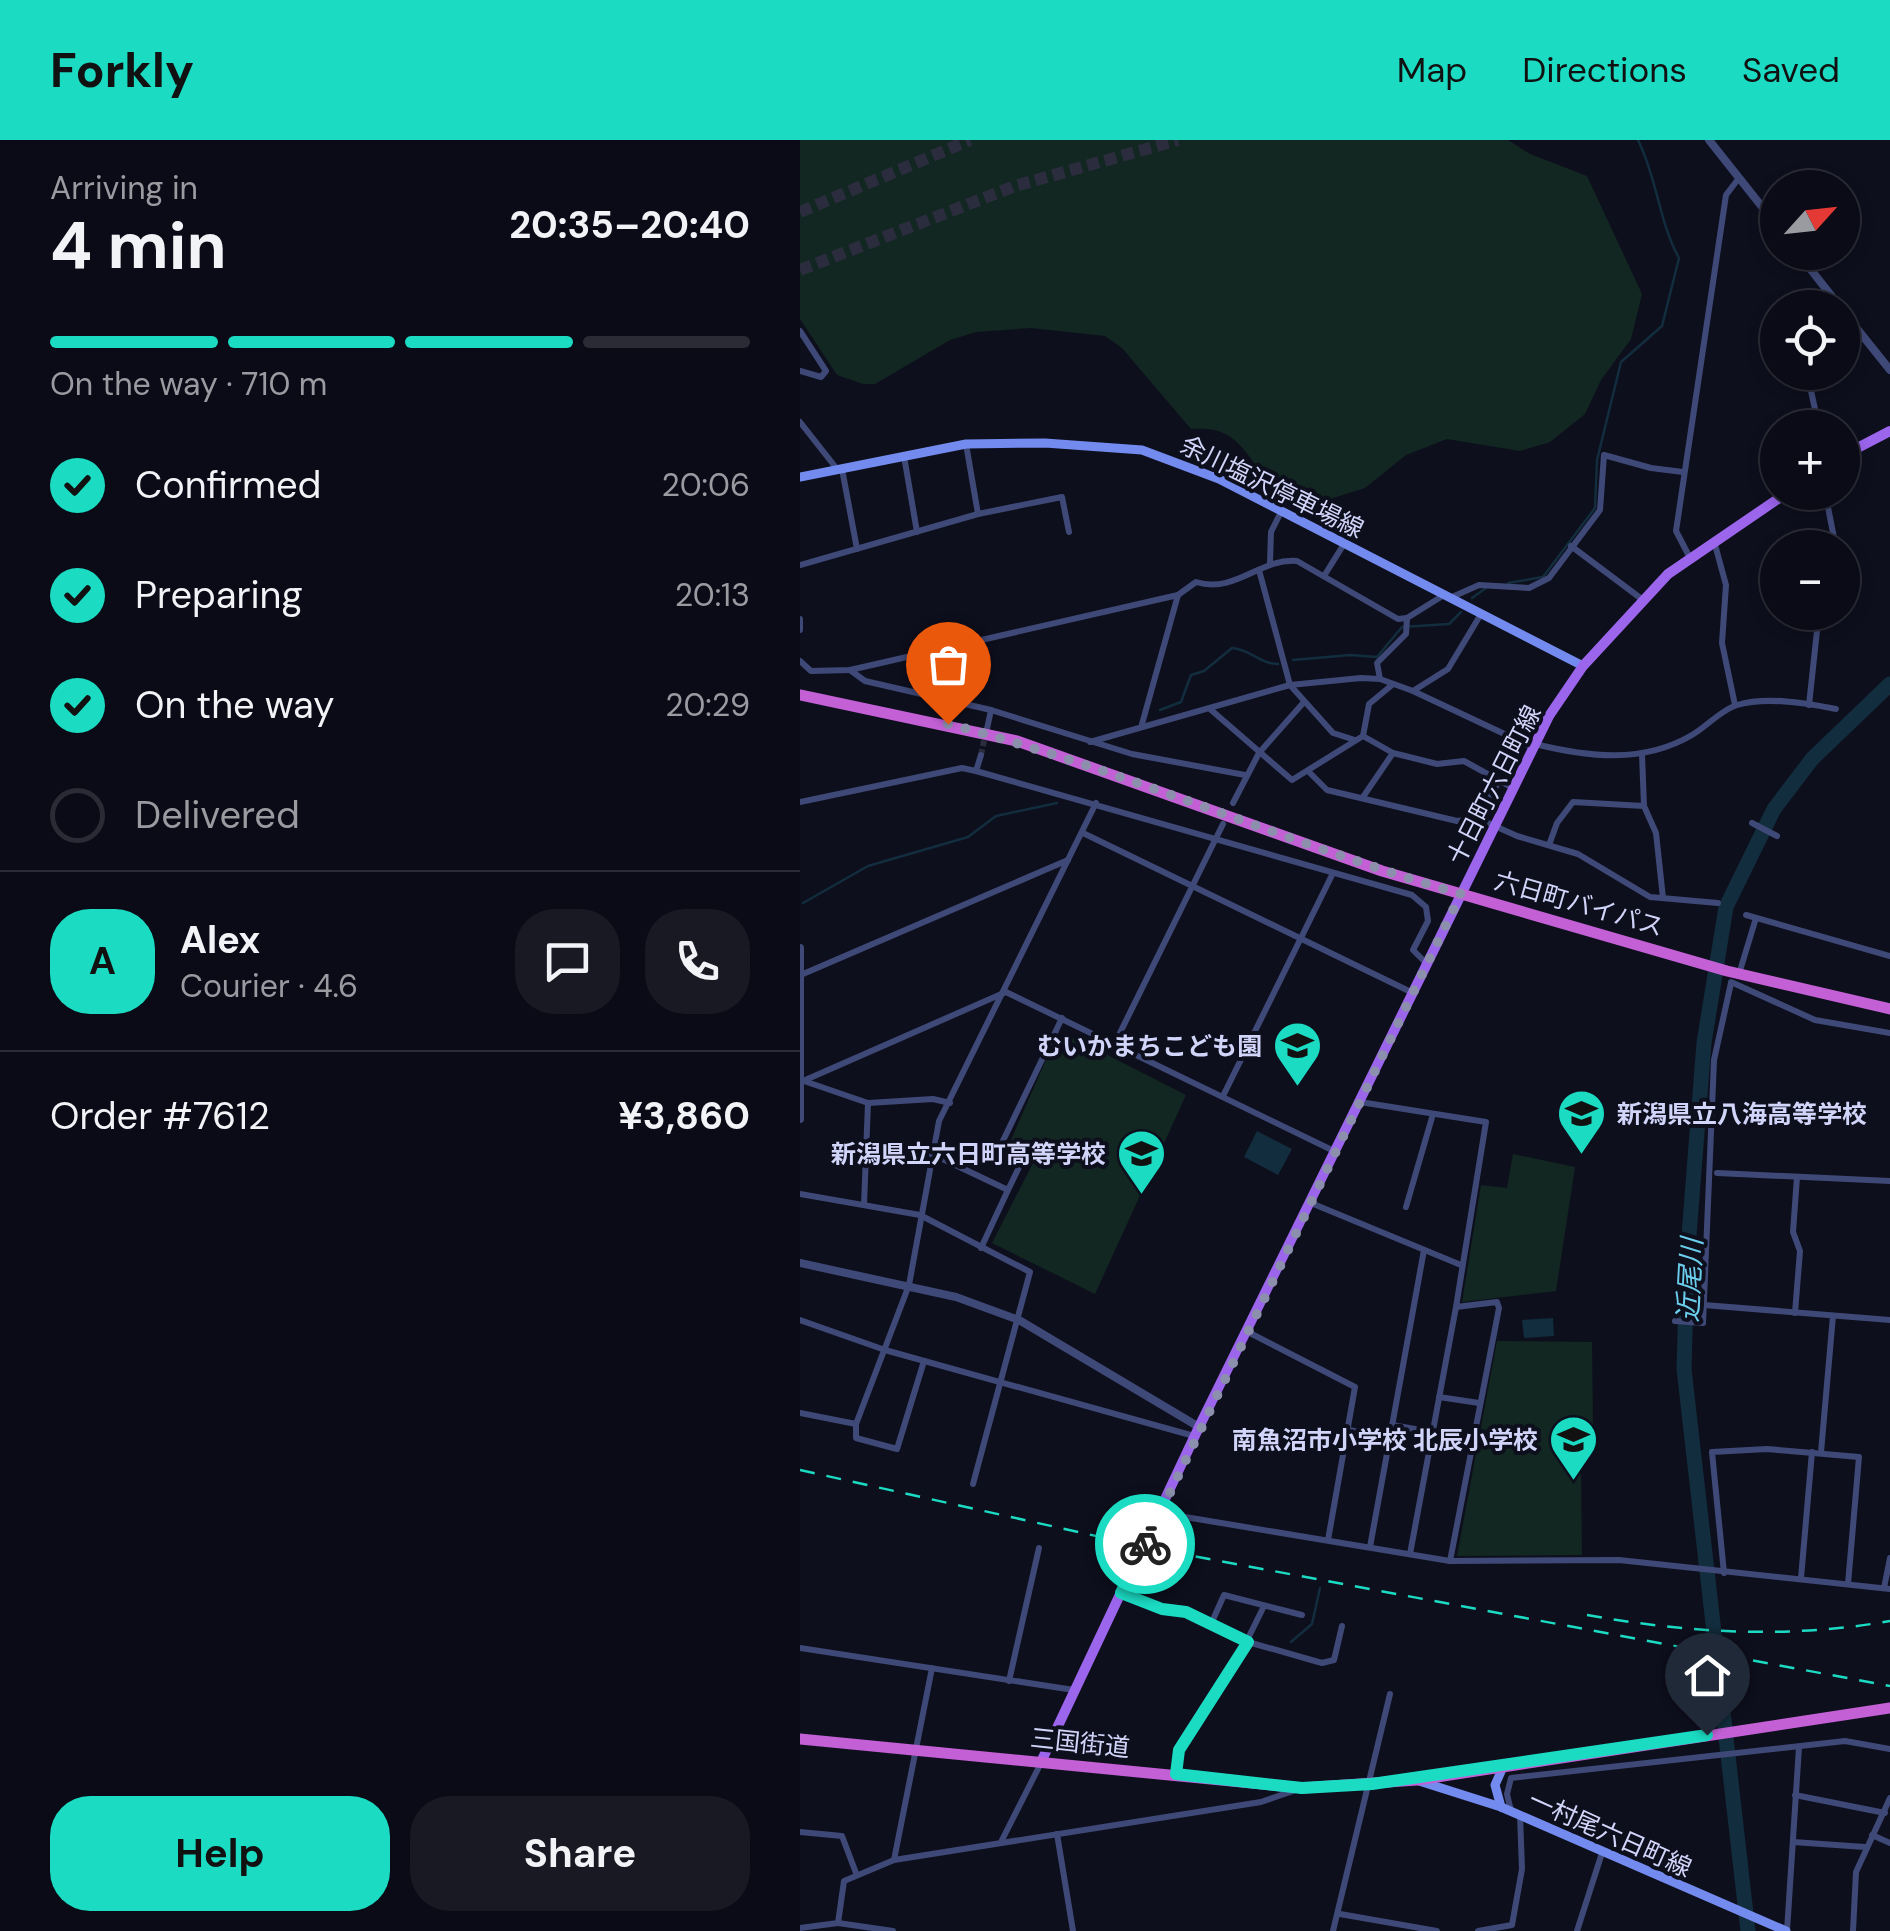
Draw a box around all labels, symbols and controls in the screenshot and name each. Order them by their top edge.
text: Forkly [50,39,194,102]
text: Map [1397,47,1467,93]
text: Directions [1522,47,1687,93]
text: Saved [1742,47,1840,93]
text: Arriving in [50,167,198,209]
north arrow [1760,170,1860,270]
map controls [1760,170,1860,630]
text: 20:35–20:40 [509,200,750,250]
text: 4 min [50,204,227,288]
button: locate [1760,290,1860,390]
text: On the way · 710 m [50,363,327,405]
button: + [1760,410,1860,510]
street label: 余川塩沢停車場線 [1175,428,1369,546]
icon: check [50,458,105,513]
text: Confirmed [135,460,321,510]
text: 20:06 [662,464,750,506]
button: − [1760,530,1860,630]
icon: check [50,568,105,623]
text: Preparing [135,570,303,620]
text: 20:13 [675,574,750,616]
pin [906,622,991,725]
icon: bag [921,637,976,692]
icon: check [50,678,105,733]
text: On the way [135,680,334,730]
text: 20:29 [665,684,750,726]
street label: 十日町六日町線 [1440,700,1548,870]
text: Delivered [135,790,300,840]
street label: 六日町バイパス [1491,864,1667,944]
button: chat [515,909,620,1014]
button: phone [645,909,750,1014]
text: Alex [180,915,260,965]
text: A [89,936,116,986]
text: Courier · 4.6 [180,965,358,1007]
school or university icon: むいかまちこども園 [1271,1020,1323,1088]
place label: むいかまちこども園 [1037,1030,1262,1063]
school or university icon: 新潟県立八海高等学校 [1556,1088,1608,1156]
text: Order #7612 [50,1091,270,1141]
text: ¥3,860 [618,1091,750,1141]
place label: 新潟県立八海高等学校 [1617,1098,1867,1131]
school or university icon: 新潟県立六日町高等学校 [1115,1128,1167,1196]
place label: 新潟県立六日町高等学校 [831,1138,1106,1171]
water label: 近尾川 [1669,1234,1711,1323]
school or university icon: 南魚沼市小学校 北辰小学校 [1547,1414,1599,1482]
place label: 南魚沼市小学校 北辰小学校 [1232,1424,1538,1457]
courier [1095,1494,1195,1594]
icon: bike [1118,1517,1173,1572]
pin [1665,1633,1750,1736]
icon: home [1680,1648,1735,1703]
street label: 三国街道 [1029,1721,1131,1765]
street label: 一村尾六日町線 [1523,1783,1697,1885]
button: Help [50,1796,390,1911]
button: Share [410,1796,750,1911]

